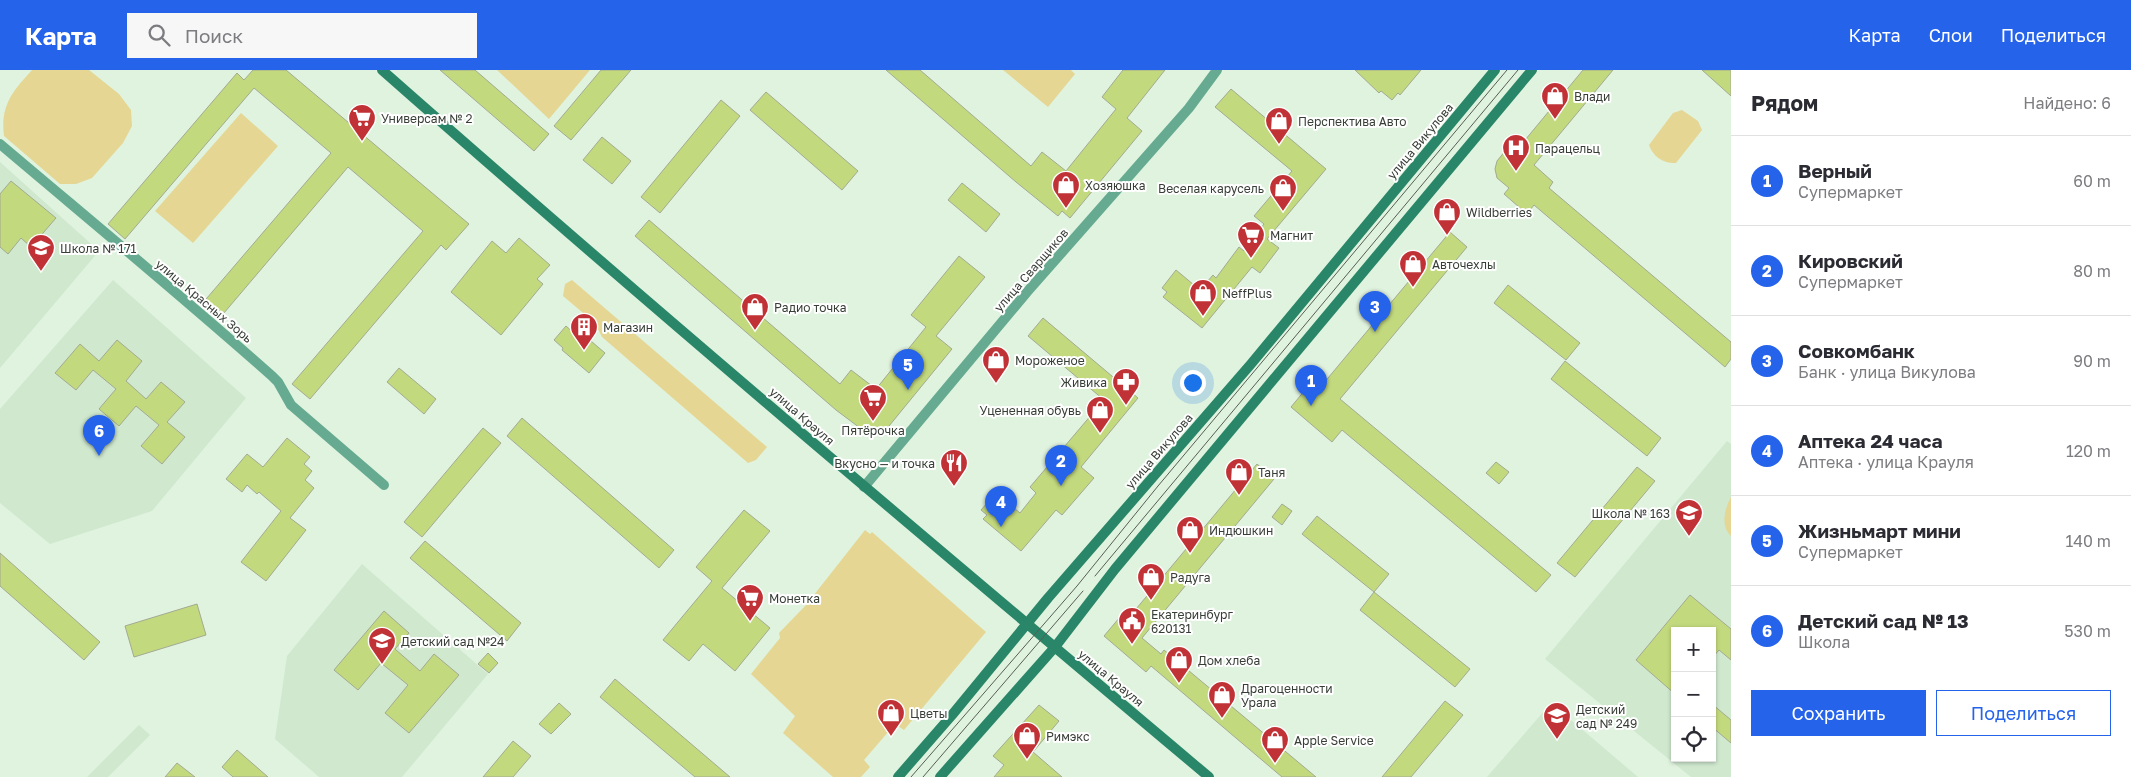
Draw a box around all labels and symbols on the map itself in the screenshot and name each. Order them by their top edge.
shop icon: Влади [1540,81,1570,120]
place label: Влади [1574,89,1610,104]
street label: улица Викулова [1384,100,1456,182]
supermarket icon: Универсам № 2 [347,103,377,142]
shop icon: Перспектива Авто [1264,106,1294,145]
place label: Универсам № 2 [381,111,472,126]
place label: Перспектива Авто [1298,114,1406,129]
hospital icon: Парацельц [1501,133,1531,172]
place label: Парацельц [1535,141,1601,156]
shop icon: Хозяюшка [1051,170,1081,209]
shop icon: Веселая карусель [1268,173,1298,212]
place label: Хозяюшка [1085,178,1146,193]
place label: Веселая карусель [1158,181,1264,196]
shop icon: Wildberries [1432,197,1462,236]
place label: Wildberries [1466,205,1532,220]
supermarket icon: Магнит [1236,220,1266,259]
street label: улица Сварщиков [991,225,1071,315]
place label: Магнит [1270,228,1313,243]
school or university icon: Школа № 171 [26,233,56,272]
place label: Школа № 171 [60,241,137,256]
shop icon: Авточехлы [1398,249,1428,288]
street label: улица Красных Зорь [153,256,255,346]
place label: Авточехлы [1432,257,1496,272]
shop icon: NeffPlus [1188,278,1218,317]
place label: NeffPlus [1222,286,1272,301]
pin: 3 [1359,291,1391,332]
shop icon: Радио точка [740,292,770,331]
place label: Радио точка [774,300,847,315]
building icon: Магазин [569,312,599,351]
place label: Магазин [603,320,653,335]
shop icon: Мороженое [981,345,1011,384]
pin: 5 [892,349,924,390]
place label: Мороженое [1015,353,1085,368]
pin: 1 [1295,365,1327,406]
pharmacy icon: Живика [1111,367,1141,406]
your location [1180,370,1206,396]
place label: Живика [1060,375,1107,390]
supermarket icon: Пятёрочка [858,383,888,422]
street label: улица Крауля [767,384,837,448]
shop icon: Уцененная обувь [1085,395,1115,434]
place label: Уцененная обувь [980,403,1081,418]
street label: улица Викулова [1122,410,1196,492]
pin: 6 [83,415,115,456]
place label: Пятёрочка [841,423,905,438]
pin: 2 [1045,445,1077,486]
restaurant icon: Вкусно — и точка [939,448,969,487]
place label: Вкусно — и точка [834,456,935,471]
shop icon: Таня [1224,457,1254,496]
place label: Таня [1258,465,1285,480]
pin: 4 [985,486,1017,527]
school or university icon: Школа № 163 [1674,498,1704,537]
place label: Школа № 163 [1592,506,1670,521]
shop icon: Индюшкин [1175,515,1205,554]
place label: Индюшкин [1209,523,1273,538]
shop icon: Радуга [1136,562,1166,601]
place label: Радуга [1170,570,1211,585]
supermarket icon: Монетка [735,583,765,622]
place label: Монетка [769,591,820,606]
public building icon: Екатеринбург 620131 [1117,606,1147,645]
place label: Екатеринбург 620131 [1151,607,1234,636]
school or university icon: Детский сад №24 [367,626,397,665]
place label: Детский сад №24 [401,634,504,649]
shop icon: Дом хлеба [1164,645,1194,684]
street label: улица Крауля [1075,646,1147,710]
place label: Дом хлеба [1198,653,1260,668]
shop icon: Драгоценности Урала [1207,680,1237,719]
place label: Драгоценности Урала [1241,681,1333,710]
shop icon: Цветы [876,698,906,737]
school or university icon: Детский сад № 249 [1542,701,1572,740]
place label: Детский сад № 249 [1576,702,1637,731]
place label: Цветы [910,706,947,721]
shop icon: Римэкс [1012,721,1042,760]
shop icon: Apple Service [1260,725,1290,764]
place label: Римэкс [1046,729,1090,744]
place label: Apple Service [1294,733,1374,748]

